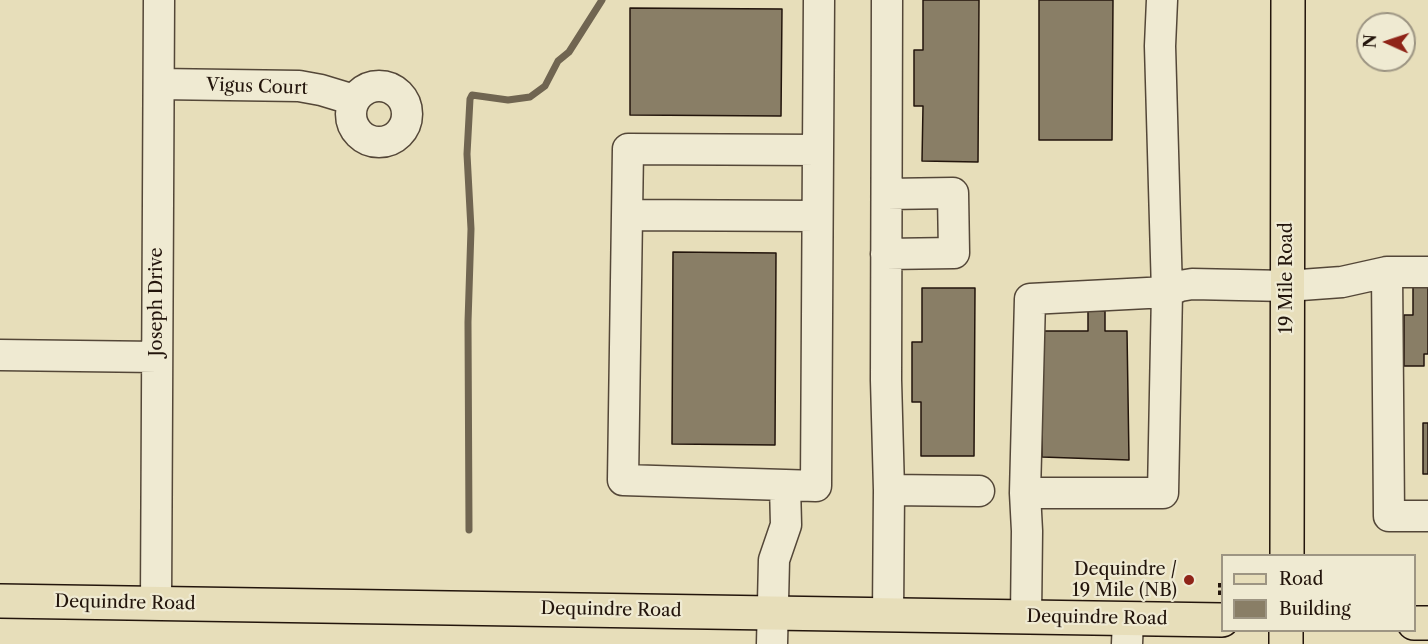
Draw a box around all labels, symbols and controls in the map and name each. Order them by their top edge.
north arrow [1356,12,1416,72]
text: N [1360,34,1380,49]
street label: Vigus Court [206,74,308,100]
street label: 19 Mile Road [1276,222,1298,334]
street label: Joseph Drive [146,247,168,357]
legend [1221,554,1416,632]
place label: Dequindre / 19 Mile (NB) [1072,559,1177,602]
text: Road [1279,568,1324,590]
marker: Dequindre / 19 Mile (NB) [1182,573,1196,587]
street label: Dequindre Road [54,591,196,615]
street label: Dequindre Road [540,598,682,622]
text: Building [1279,598,1351,620]
street label: Dequindre Road [1026,606,1168,630]

